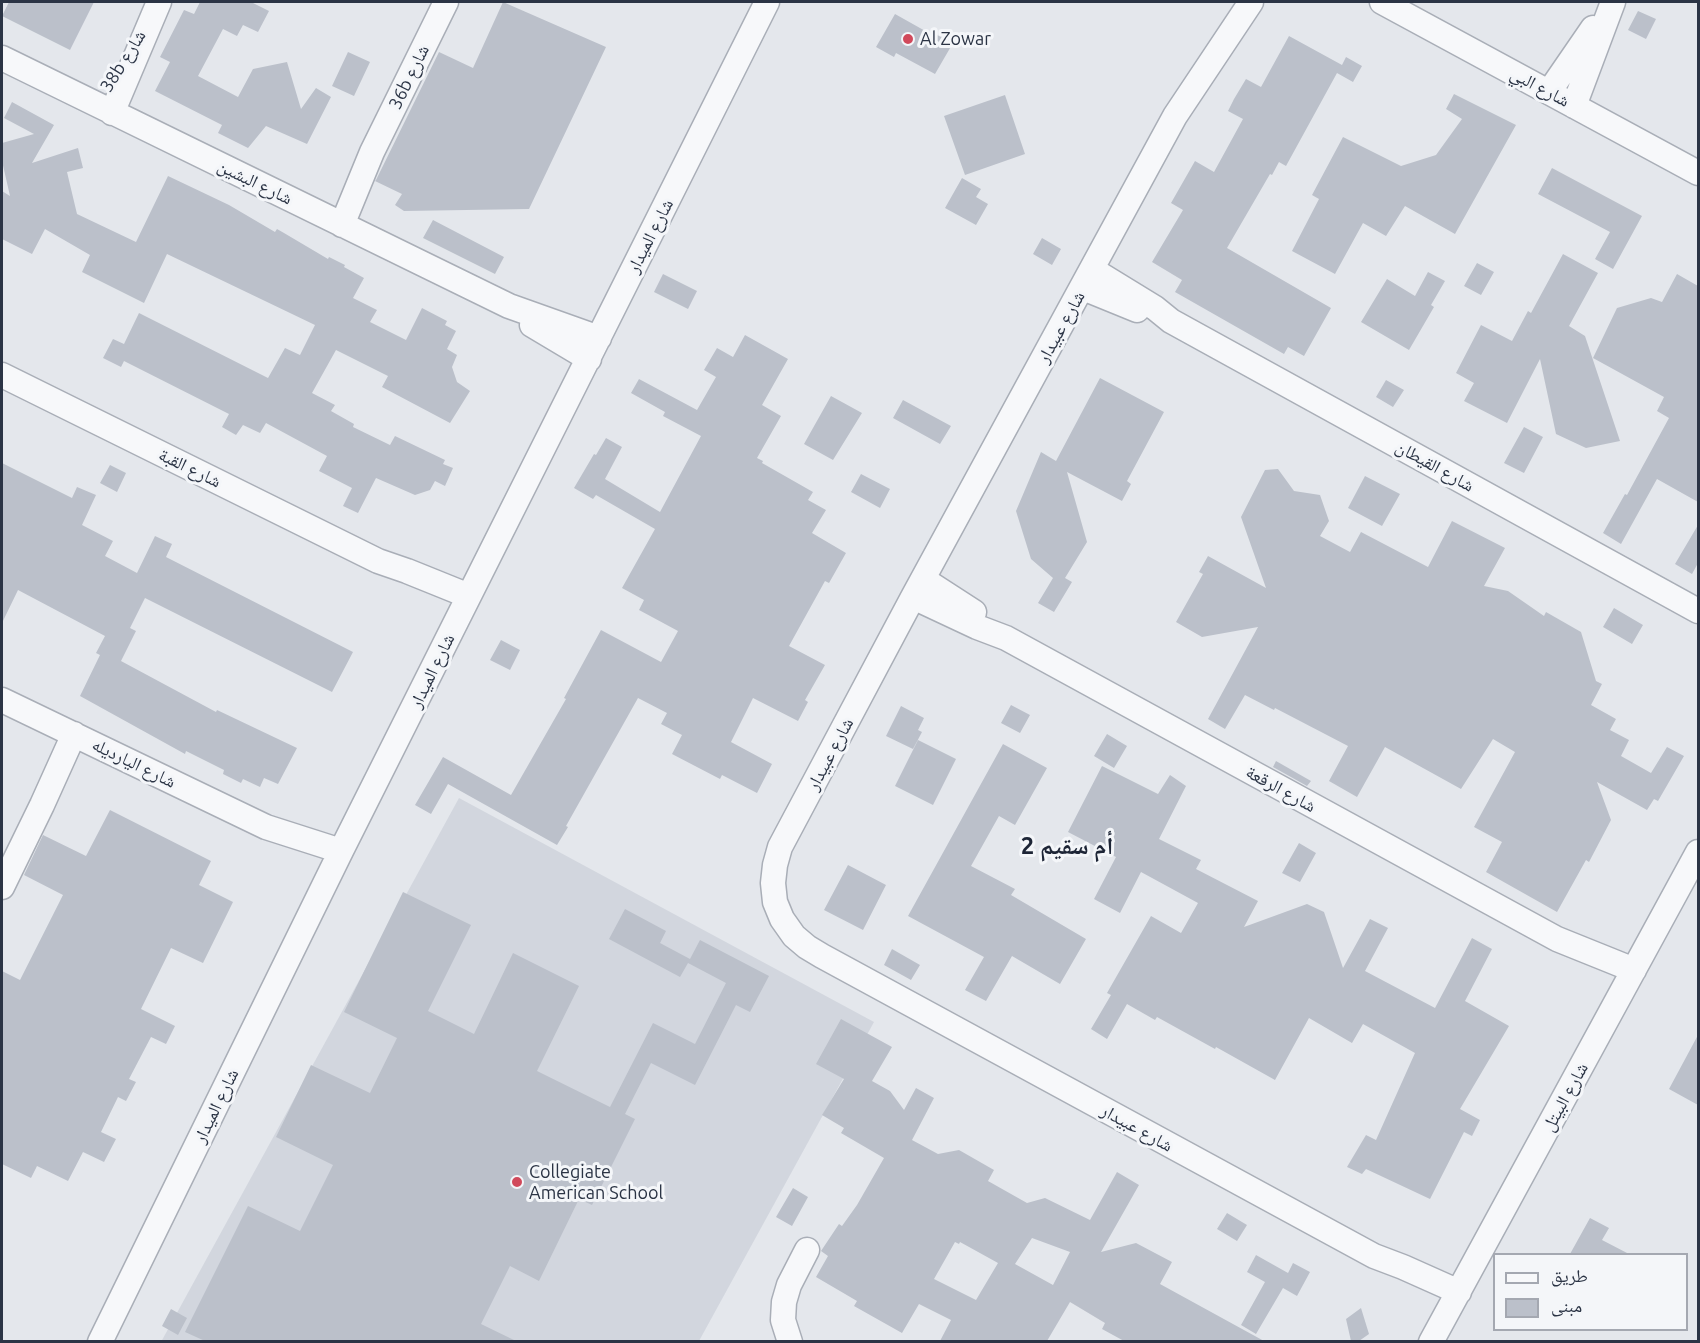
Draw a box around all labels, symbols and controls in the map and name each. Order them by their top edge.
street label: 38b شارع [96,26,150,96]
place label: Al Zowar [920,28,991,50]
marker: Al Zowar [901,32,915,46]
street label: 36b شارع [384,41,434,113]
street label: شارع البي [1507,62,1573,112]
street label: شارع البشين [214,155,296,209]
street label: شارع الميدار [622,195,678,277]
street label: شارع عبيدار [1032,287,1090,367]
street label: شارع القيطان [1392,436,1478,496]
street label: شارع القبة [155,444,225,492]
street label: شارع الميدار [405,630,459,712]
street label: شارع عبيدار [802,714,858,794]
street label: شارع اليارديله [89,733,179,793]
street label: شارع الرقعة [1242,761,1320,817]
district label: أم سقيم 2 [1021,832,1113,860]
street label: شارع البيتل [1537,1059,1593,1135]
street label: شارع الميدار [189,1065,243,1147]
street label: شارع عبيدار [1097,1099,1177,1157]
place label: Collegiate American School [529,1161,663,1204]
marker: Collegiate American School [510,1175,524,1189]
legend [1493,1253,1688,1331]
text: طريق [1551,1265,1588,1285]
text: مبنى [1551,1295,1582,1315]

